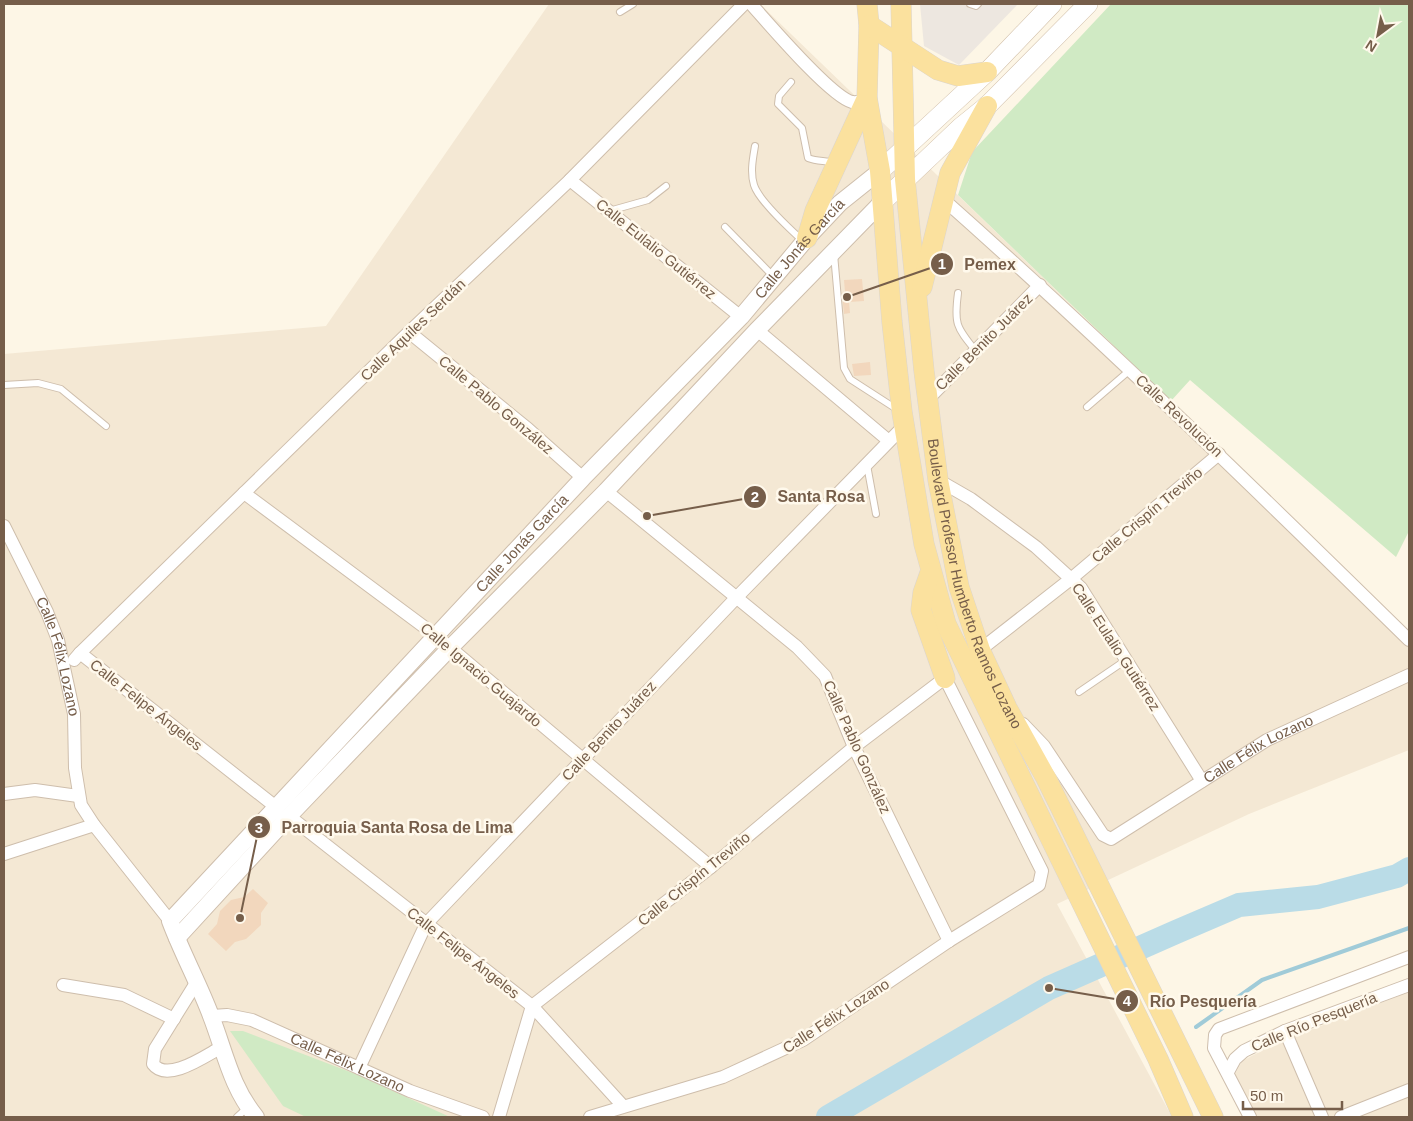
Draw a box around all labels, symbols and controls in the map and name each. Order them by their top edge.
north arrow [1353,10,1403,60]
text: N [1363,37,1380,55]
street label: Calle Jonás García [751,194,848,302]
street label: Calle Eulalio Gutiérrez [593,195,720,302]
callout: Pemex [930,248,1026,279]
text: 1 [938,255,946,272]
text: Pemex [964,256,1016,273]
street label: Calle Aquiles Serdán [357,275,469,384]
street label: Calle Benito Juárez [932,290,1036,394]
street label: Calle Pablo González [436,352,557,457]
street label: Calle Revolución [1132,371,1226,460]
street label: Boulevard Profesor Humberto Ramos Lozano [925,438,1026,732]
street label: Calle Crispín Treviño [1088,463,1205,566]
callout: Santa Rosa [742,481,874,512]
text: 2 [751,488,759,505]
text: Santa Rosa [777,488,865,505]
street label: Calle Jonás García [472,490,572,595]
street label: Calle Eulalio Gutiérrez [1069,580,1164,714]
street label: Calle Félix Lozano [33,594,83,717]
street label: Calle Ignacio Guajardo [417,619,545,730]
street label: Calle Felipe Ángeles [87,656,206,754]
street label: Calle Benito Juárez [558,677,659,784]
street label: Calle Pablo González [820,677,895,816]
street label: Calle Félix Lozano [1200,711,1316,786]
callout: Parroquia Santa Rosa de Lima [247,812,523,843]
text: 3 [255,819,263,836]
text: Parroquia Santa Rosa de Lima [281,819,513,836]
street label: Calle Crispín Treviño [634,828,753,929]
street label: Calle Felipe Ángeles [404,904,523,1002]
street label: Calle Félix Lozano [779,975,892,1056]
callout: Río Pesquería [1115,985,1266,1016]
street label: Calle Río Pesquería [1248,988,1380,1055]
text: 4 [1123,992,1132,1009]
text: Río Pesquería [1150,993,1256,1010]
street label: Calle Félix Lozano [288,1029,407,1095]
scale bar [1243,1078,1342,1110]
text: 50 m [1250,1087,1283,1104]

